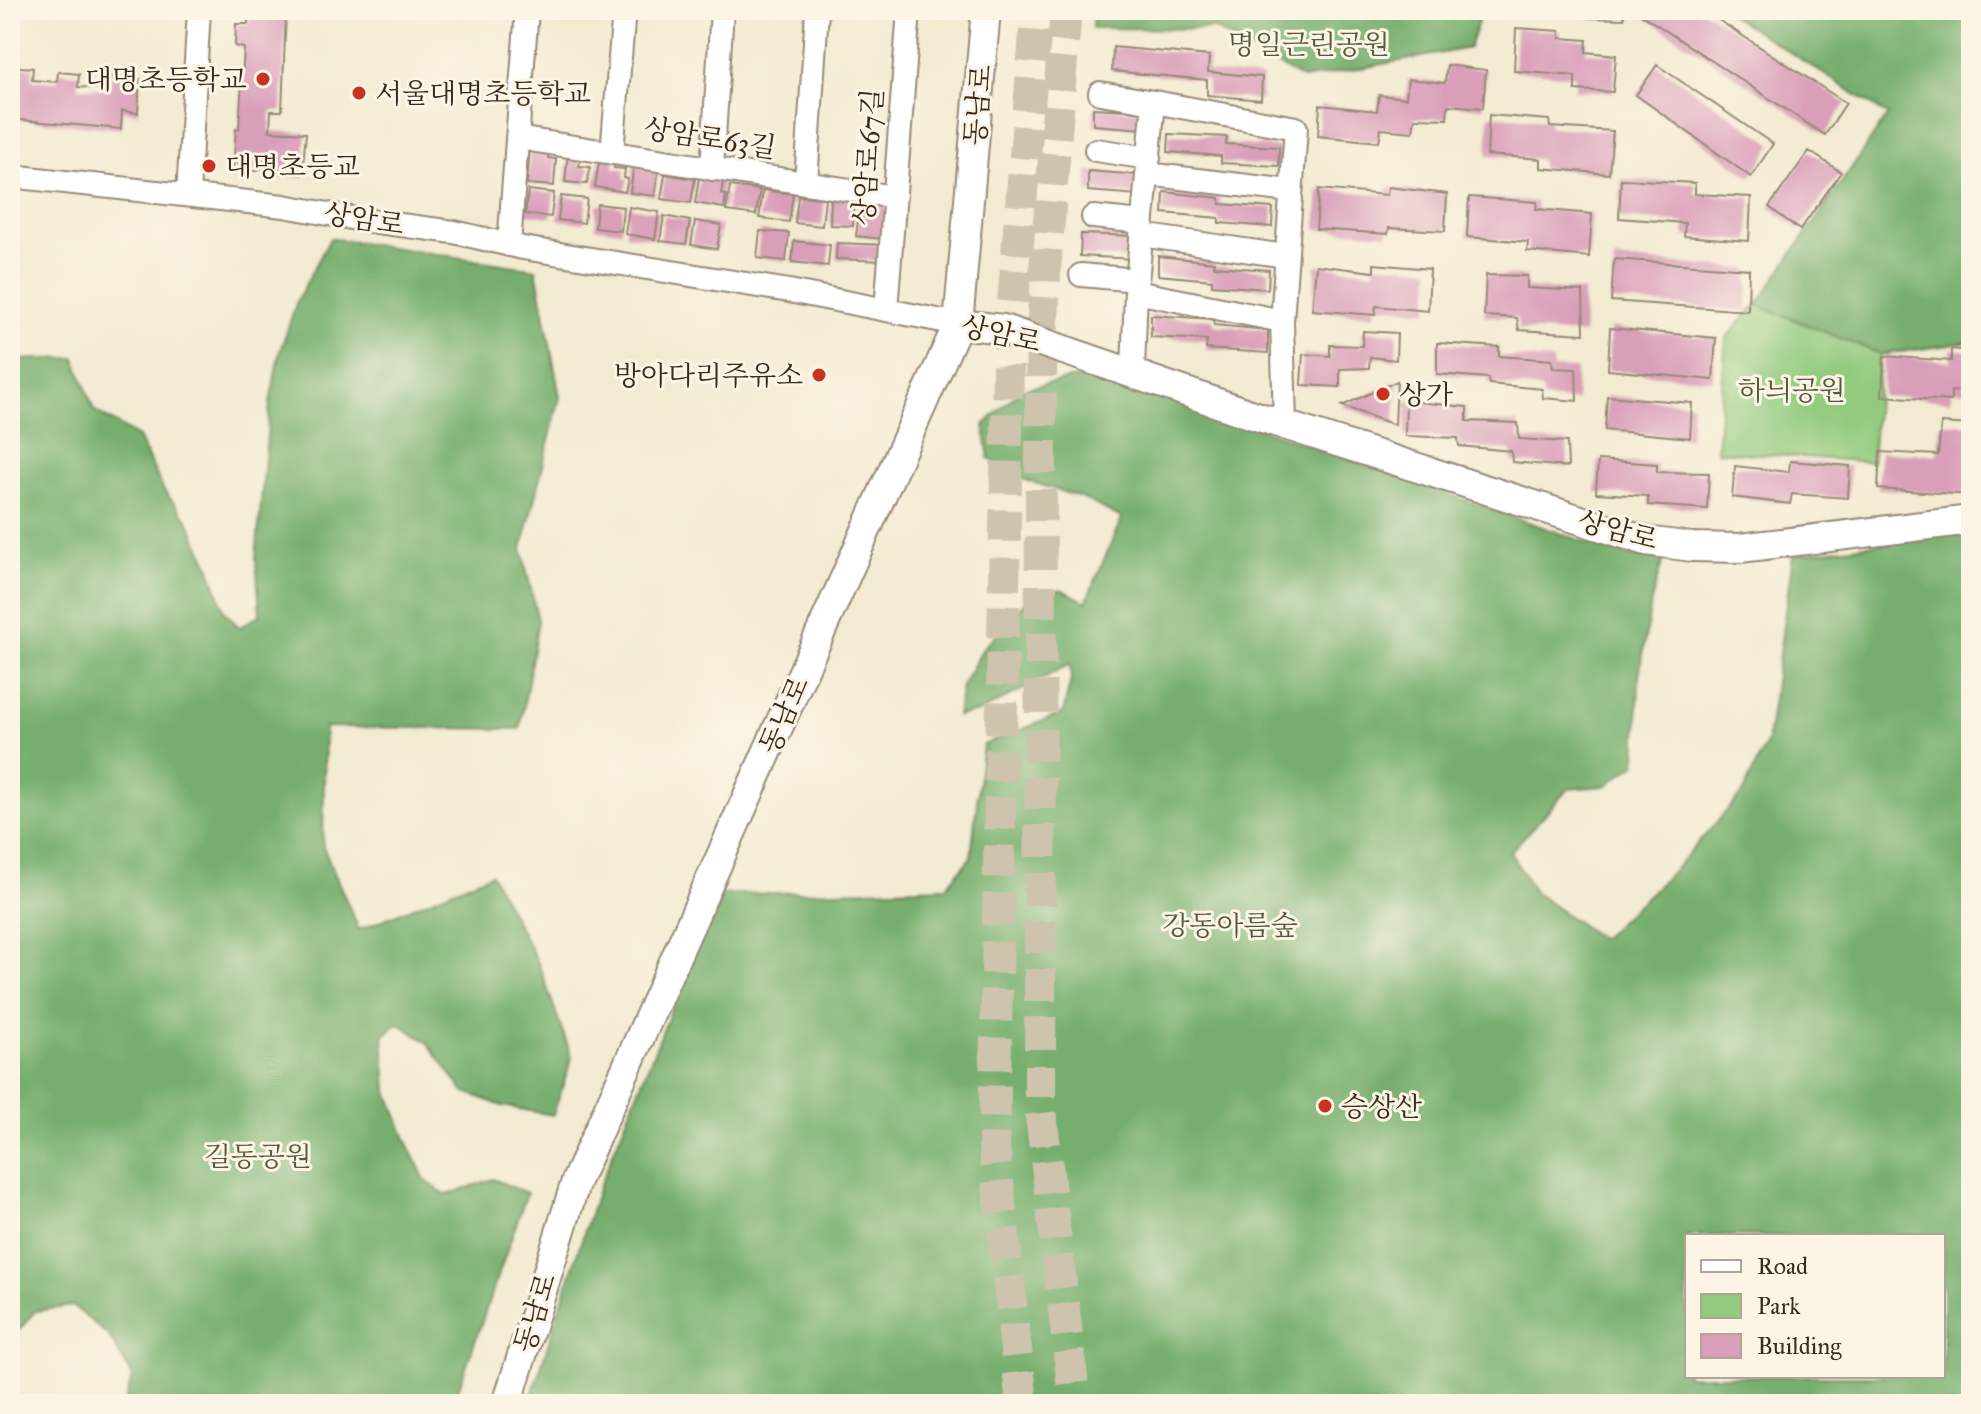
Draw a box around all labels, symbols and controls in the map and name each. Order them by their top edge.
park label: 명일근린공원 [1228,27,1390,62]
place label: 대명초등학교 [85,62,247,97]
street label: 동남로 [957,63,999,147]
marker: 대명초등학교 [254,70,272,88]
place label: 서울대명초등학교 [375,76,591,111]
marker: 서울대명초등학교 [350,84,368,102]
street label: 상암로67길 [846,87,890,227]
street label: 상암로63길 [641,110,779,166]
place label: 대명초등교 [225,149,360,184]
marker: 대명초등교 [200,157,218,175]
street label: 상암로 [321,195,407,243]
street label: 상암로 [958,308,1044,360]
place label: 방아다리주유소 [614,358,803,393]
marker: 방아다리주유소 [810,366,828,384]
park label: 하늬공원 [1738,373,1846,408]
place label: 상가 [1399,377,1453,412]
marker: 상가 [1374,385,1392,403]
street label: 상암로 [1574,503,1662,557]
street label: 동남로 [752,671,816,759]
park label: 강동아름숲 [1162,908,1298,943]
place label: 승상산 [1341,1089,1422,1124]
marker: 승상산 [1316,1097,1334,1115]
park label: 길동공원 [204,1139,312,1174]
legend [1685,1234,1945,1378]
text: Road [1757,1251,1808,1281]
street label: 동남로 [506,1269,564,1357]
text: Park [1757,1291,1801,1321]
text: Building [1757,1331,1842,1361]

